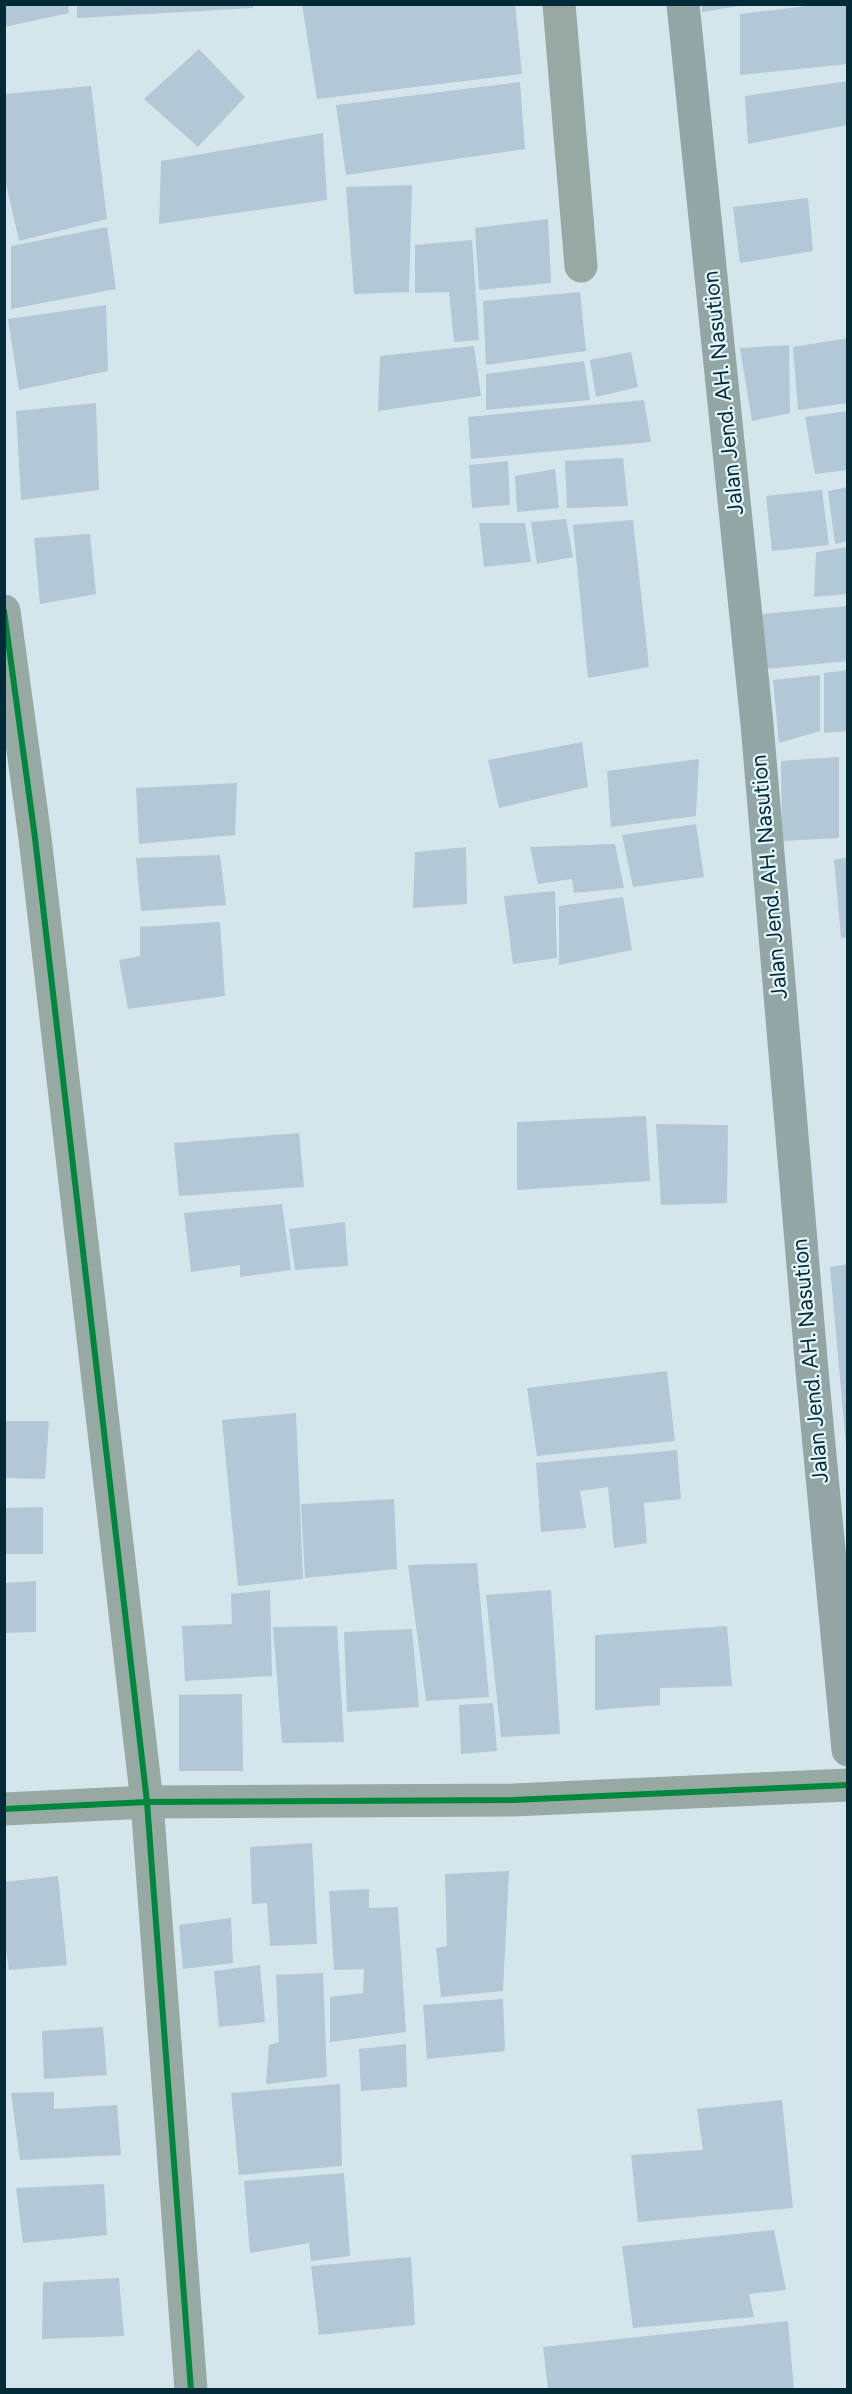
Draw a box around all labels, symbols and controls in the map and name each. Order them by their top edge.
street label: Jalan Jend. AH. Nasution [698,270,750,516]
street label: Jalan Jend. AH. Nasution [746,754,794,1000]
street label: Jalan Jend. AH. Nasution [787,1238,835,1484]

